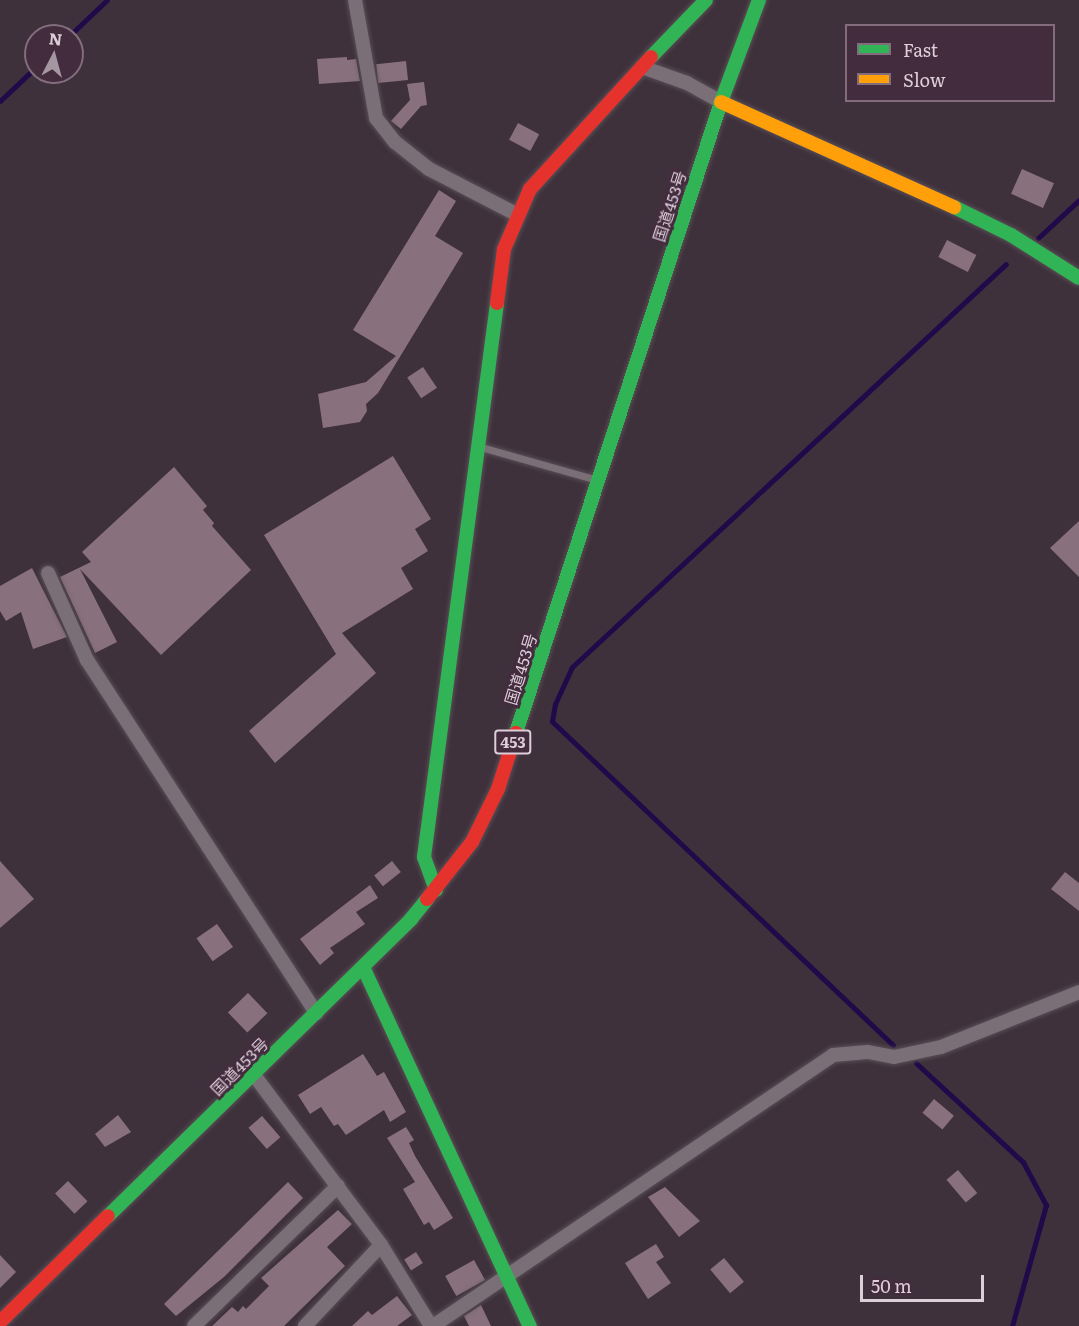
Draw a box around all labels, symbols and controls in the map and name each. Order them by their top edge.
north arrow [24,24,84,84]
legend [845,24,1055,102]
text: N [48,25,64,51]
text: Fast [903,36,938,63]
text: Slow [903,66,945,93]
street label: 国道453号 [648,168,690,244]
street label: 国道453号 [500,631,540,707]
road number: 453 [494,730,532,754]
street label: 国道453号 [206,1033,272,1099]
scale bar [863,1263,988,1301]
text: 50 m [871,1272,912,1299]

